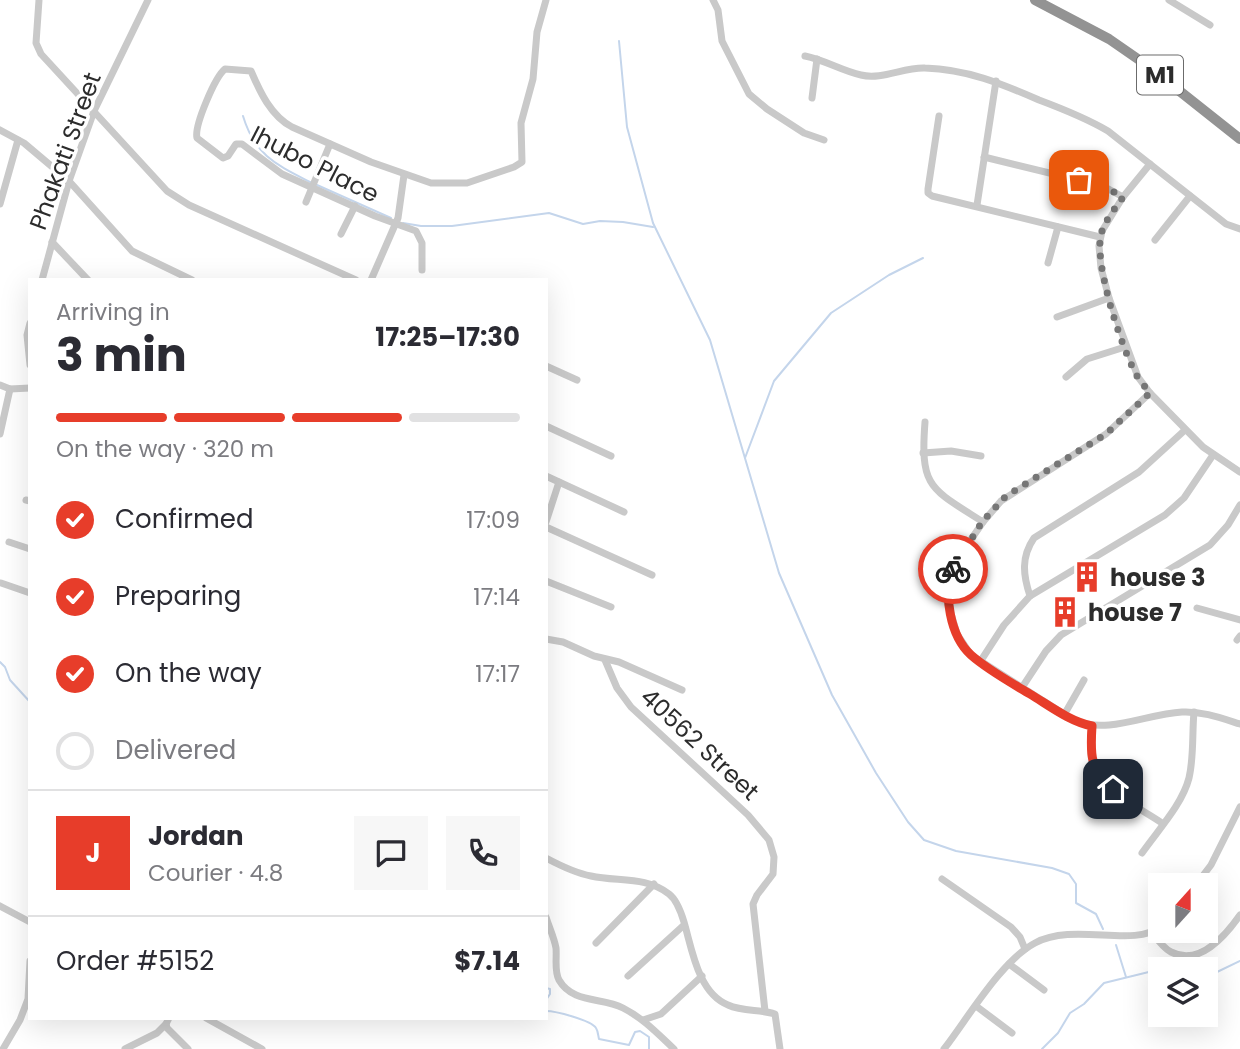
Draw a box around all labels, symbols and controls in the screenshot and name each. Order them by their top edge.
road number: M1 [1137,55,1183,94]
street label: Phakati Street [21,68,109,234]
street label: Ihubo Place [245,117,385,211]
pin [1049,150,1109,210]
icon: bag [1060,161,1098,199]
text: Arriving in [56,296,170,328]
text: 17:25–17:30 [375,319,520,355]
text: 3 min [56,323,187,387]
text: On the way · 320 m [56,433,274,465]
icon: check [56,501,94,539]
text: Confirmed [115,501,253,537]
text: 17:09 [466,504,520,536]
courier [918,534,988,604]
icon: bike [934,550,972,588]
building icon: house 3 [1070,560,1104,594]
place label: house 3 [1110,561,1205,594]
icon: check [56,578,94,616]
text: Preparing [115,578,241,614]
text: 17:14 [473,581,520,613]
building icon: house 7 [1048,595,1082,629]
place label: house 7 [1088,596,1182,629]
icon: check [56,655,94,693]
text: On the way [115,655,262,691]
text: 17:17 [475,658,520,690]
street label: 40562 Street [634,680,766,808]
text: Delivered [115,732,236,768]
pin [1083,759,1143,819]
icon: home [1094,770,1132,808]
button: chat [354,816,428,890]
button: phone [446,816,520,890]
text: Jordan [148,818,244,854]
text: J [85,835,101,871]
text: Courier · 4.8 [148,857,283,889]
north arrow [1148,873,1218,943]
map controls [1148,873,1218,1027]
text: Order #5152 [56,943,214,979]
text: $7.14 [454,943,520,979]
button: layers [1148,957,1218,1027]

